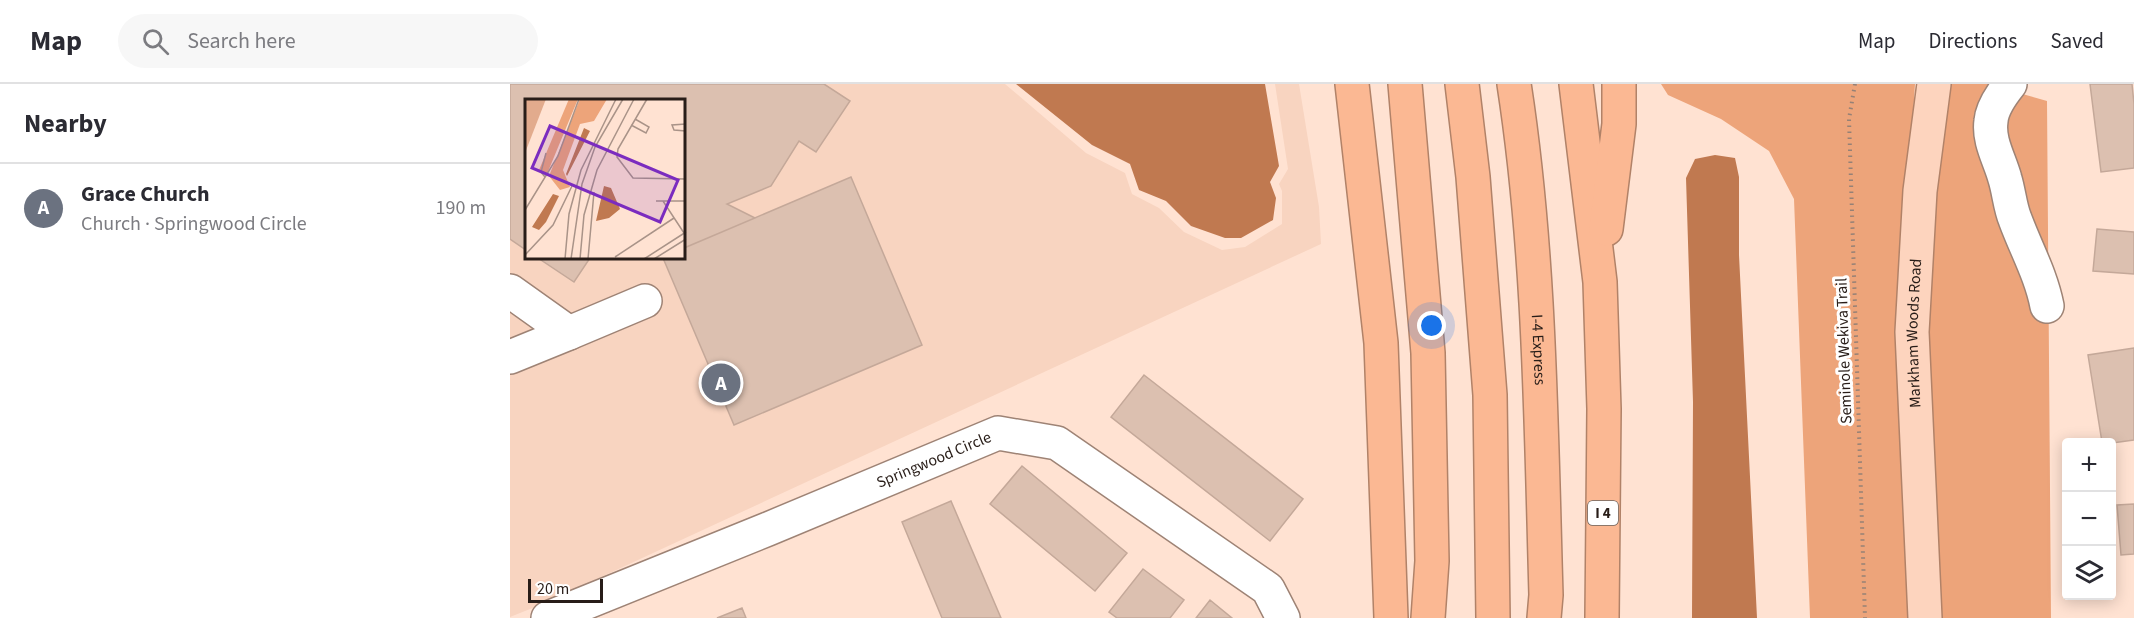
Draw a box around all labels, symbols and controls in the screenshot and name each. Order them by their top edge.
search box [118,14,538,68]
text: Map [30,21,82,61]
icon: search [139,25,172,58]
text: Search here [187,25,296,57]
text: Map [1858,26,1896,56]
text: Directions [1929,26,2017,56]
text: Saved [2050,26,2104,56]
inset map [525,99,686,260]
text: Nearby [24,105,107,142]
text: Grace Church [81,178,210,210]
text: A [38,194,49,222]
text: 190 m [436,194,486,222]
text: Church · Springwood Circle [81,210,307,238]
street label: Markham Woods Road [1901,258,1927,409]
street label: Seminole Wekiva Trail [1830,278,1858,424]
your location [1417,311,1446,340]
street label: I-4 Express [1526,314,1551,386]
pin: A [702,360,740,406]
street label: Springwood Circle [873,426,995,494]
map controls [2062,438,2116,600]
button: + [2062,438,2116,492]
button: − [2062,492,2116,546]
road number: I 4 [1588,501,1618,525]
button: layers [2062,546,2116,600]
scale bar [528,576,603,604]
text: 20 m [537,578,569,600]

